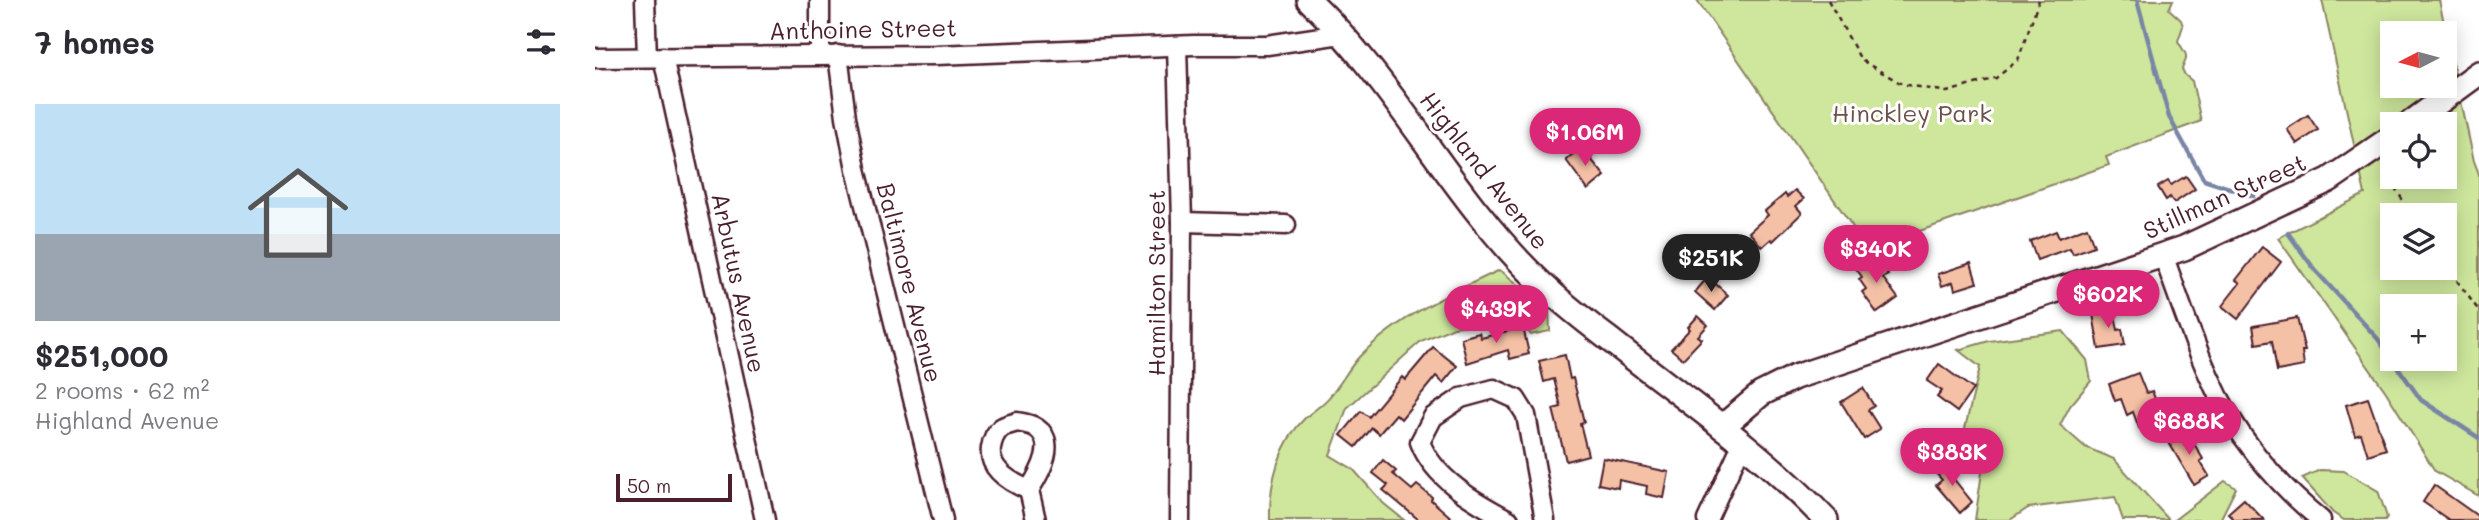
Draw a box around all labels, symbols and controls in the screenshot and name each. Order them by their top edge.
street label: Anthoine Street [769,11,957,46]
north arrow [2380,21,2457,98]
map controls [2380,21,2457,371]
text: 7 homes [35,22,155,62]
icon: filters [522,23,560,61]
street label: Highland Avenue [1414,85,1557,255]
park label: Hinckley Park [1832,97,1992,128]
pin: $1.06M [1528,108,1642,168]
button: locate [2380,112,2457,189]
text: $1.06M [1546,116,1624,146]
street label: Stillman Street [2138,146,2311,245]
icon: home [235,150,361,276]
street label: Baltimore Avenue [871,180,950,386]
street label: Arbutus Avenue [705,190,774,375]
street label: Hamilton Street [1140,190,1171,376]
button: layers [2380,203,2457,280]
pin: $340K [1827,226,1925,285]
text: $340K [1840,233,1912,263]
pin: $251K [1662,234,1760,294]
text: $251K [1678,242,1744,272]
pin: $602K [2059,270,2157,330]
text: $602K [2073,278,2143,308]
pin: $439K [1447,286,1545,345]
text: $439K [1460,293,1532,323]
button: + [2380,294,2457,371]
text: $251,000 [35,335,168,375]
text: 2 rooms · 62 m² [35,375,209,405]
pin: $688K [2140,398,2238,457]
text: Highland Avenue [35,405,219,435]
text: $688K [2153,405,2225,435]
pin: $383K [1903,428,2001,488]
text: $383K [1916,436,1988,466]
scale bar [616,471,731,503]
text: 50 m [627,473,671,498]

